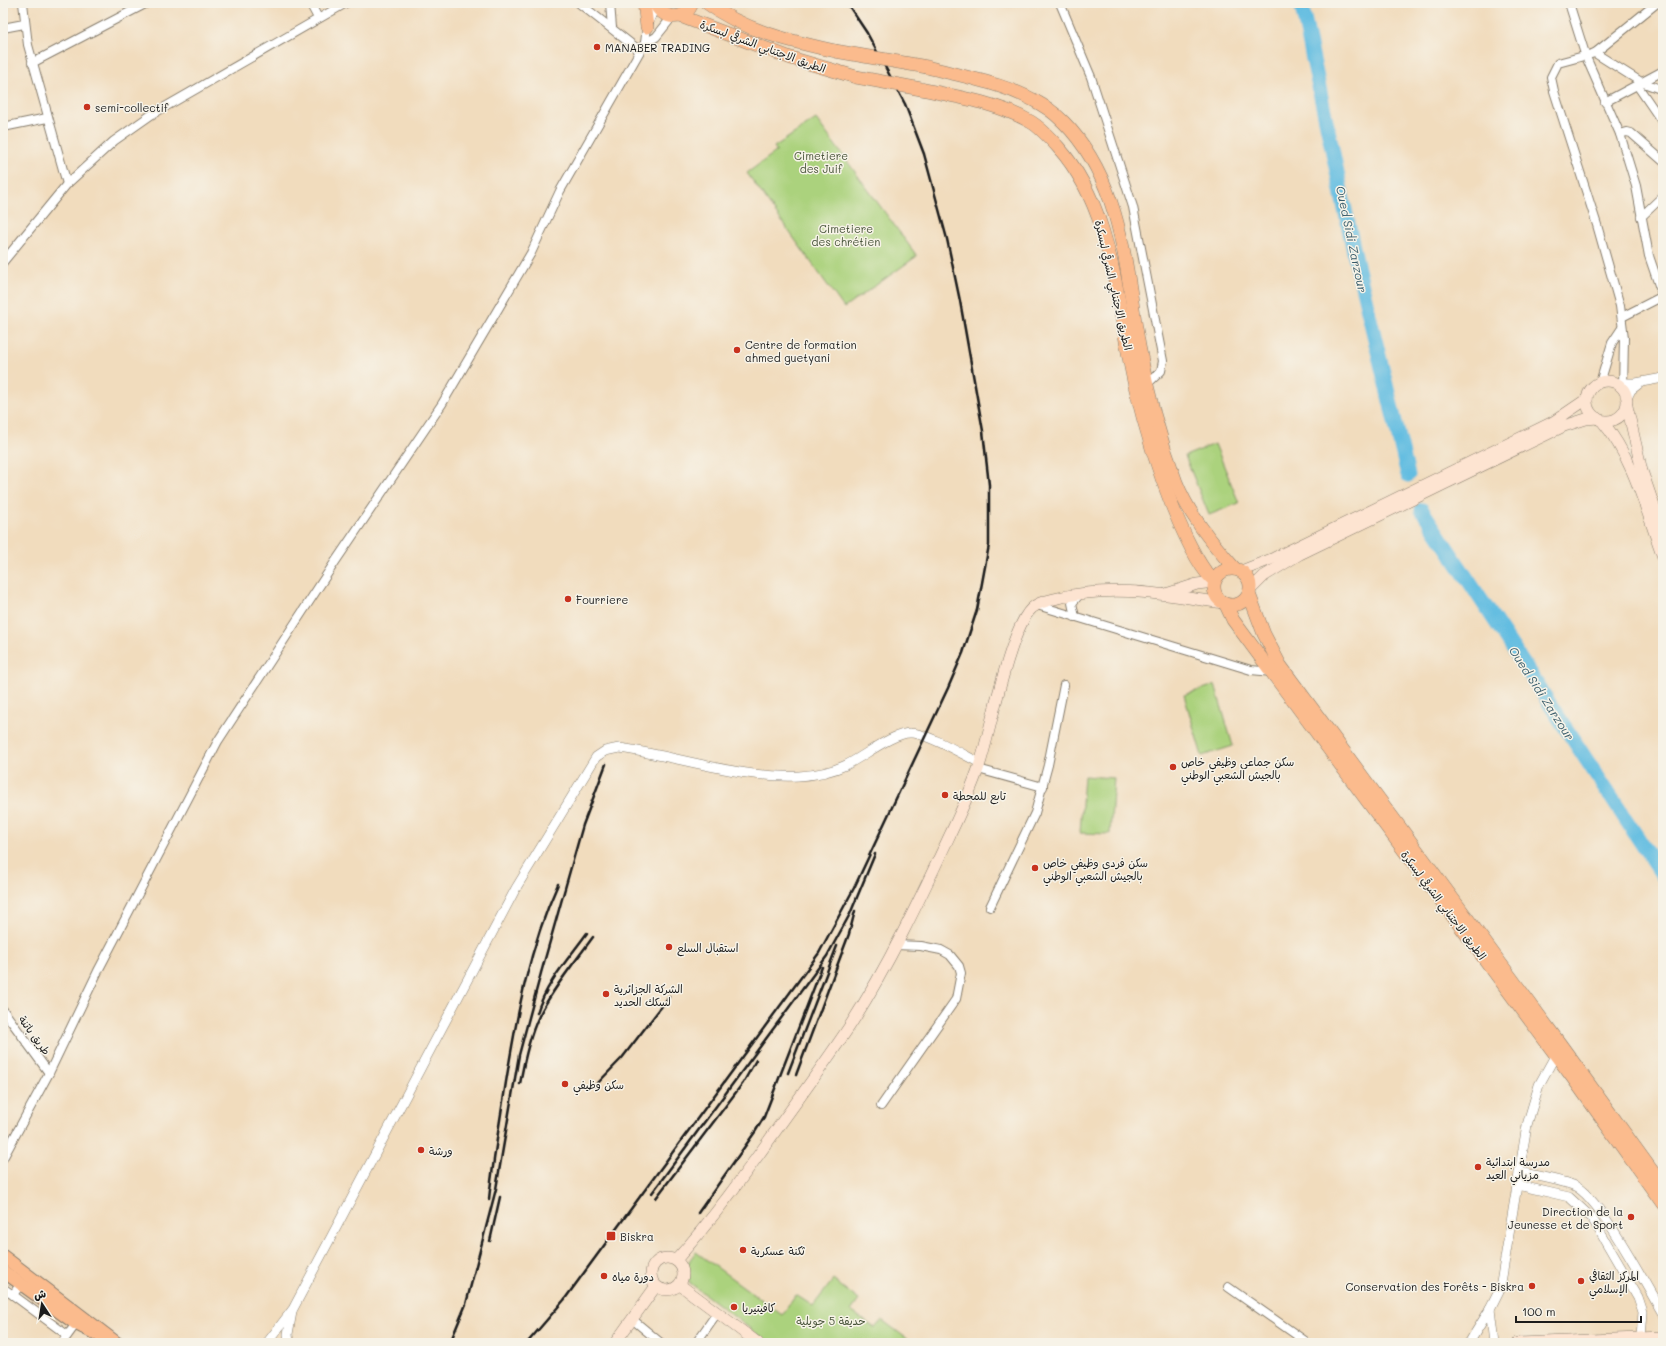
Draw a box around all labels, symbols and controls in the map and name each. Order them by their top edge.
street label: الطريق الاجتنابي الشرقي لبسكرة [697,16,828,80]
place label: MANABER TRADING [605,40,710,55]
marker: MANABER TRADING [592,42,602,52]
place label: semi-collectif [95,100,169,115]
marker: semi-collectif [82,102,92,112]
park label: Cimetiere des Juif [794,148,848,176]
water label: Oued Sidi Zarzour [1333,184,1371,294]
street label: الطريق الاجتنابي الشرقي لبسكرة [1088,218,1136,352]
park label: Cimetiere des chrétien [812,221,880,249]
place label: Centre de formation ahmed guetyani [745,337,857,365]
marker: Centre de formation ahmed guetyani [732,345,742,355]
place label: Fourriere [576,592,628,607]
marker: Fourriere [563,594,573,604]
water label: Oued Sidi Zarzour [1506,643,1578,743]
place label: سكن جماعي وظيفي خاص بالجيش الشعبي الوطني [1181,754,1294,786]
marker: سكن جماعي وظيفي خاص بالجيش الشعبي الوطني [1168,762,1178,772]
place label: تابع للمحطة [953,788,1007,805]
marker: تابع للمحطة [940,790,950,800]
street label: الطريق الاجتنابي الشرقي لبسكرة [1395,847,1490,965]
place label: سكن فردي وظيفي خاص بالجيش الشعبي الوطني [1043,855,1148,887]
marker: سكن فردي وظيفي خاص بالجيش الشعبي الوطني [1030,863,1040,873]
place label: استقبال السلع [677,940,738,957]
marker: استقبال السلع [664,942,674,952]
place label: الشركة الجزائرية لسكك الحديد [614,981,683,1009]
marker: الشركة الجزائرية لسكك الحديد [601,989,611,999]
street label: طريق باتنة [15,1012,54,1058]
place label: سكن وظيفي [573,1077,624,1096]
marker: سكن وظيفي [560,1079,570,1089]
place label: ورشة [429,1143,453,1158]
marker: ورشة [416,1145,426,1155]
place label: مدرسة ابتدائية مزياني العيد [1486,1154,1550,1186]
marker: مدرسة ابتدائية مزياني العيد [1473,1162,1483,1172]
place label: Direction de la Jeunesse et de Sport [1508,1204,1623,1232]
marker: Direction de la Jeunesse et de Sport [1626,1212,1636,1222]
place label: Biskra [620,1229,654,1244]
marker: Biskra [605,1230,617,1242]
place label: ثكنة عسكرية [751,1243,806,1258]
marker: ثكنة عسكرية [738,1245,748,1255]
place label: المركز الثقافي الإسلامي [1589,1268,1639,1300]
place label: دورة مياه [612,1269,654,1284]
marker: دورة مياه [599,1271,609,1281]
marker: المركز الثقافي الإسلامي [1576,1276,1586,1286]
place label: Conservation des Forêts - Biskra [1346,1279,1524,1294]
marker: Conservation des Forêts - Biskra [1527,1281,1537,1291]
north arrow [22,1284,62,1324]
text: ش [32,1285,47,1302]
scale bar [1516,1298,1641,1324]
place label: كافيتيريا [742,1300,776,1315]
marker: كافيتيريا [729,1302,739,1312]
text: 100 m [1522,1303,1556,1319]
park label: حديقة 5 جويلية [796,1313,866,1329]

